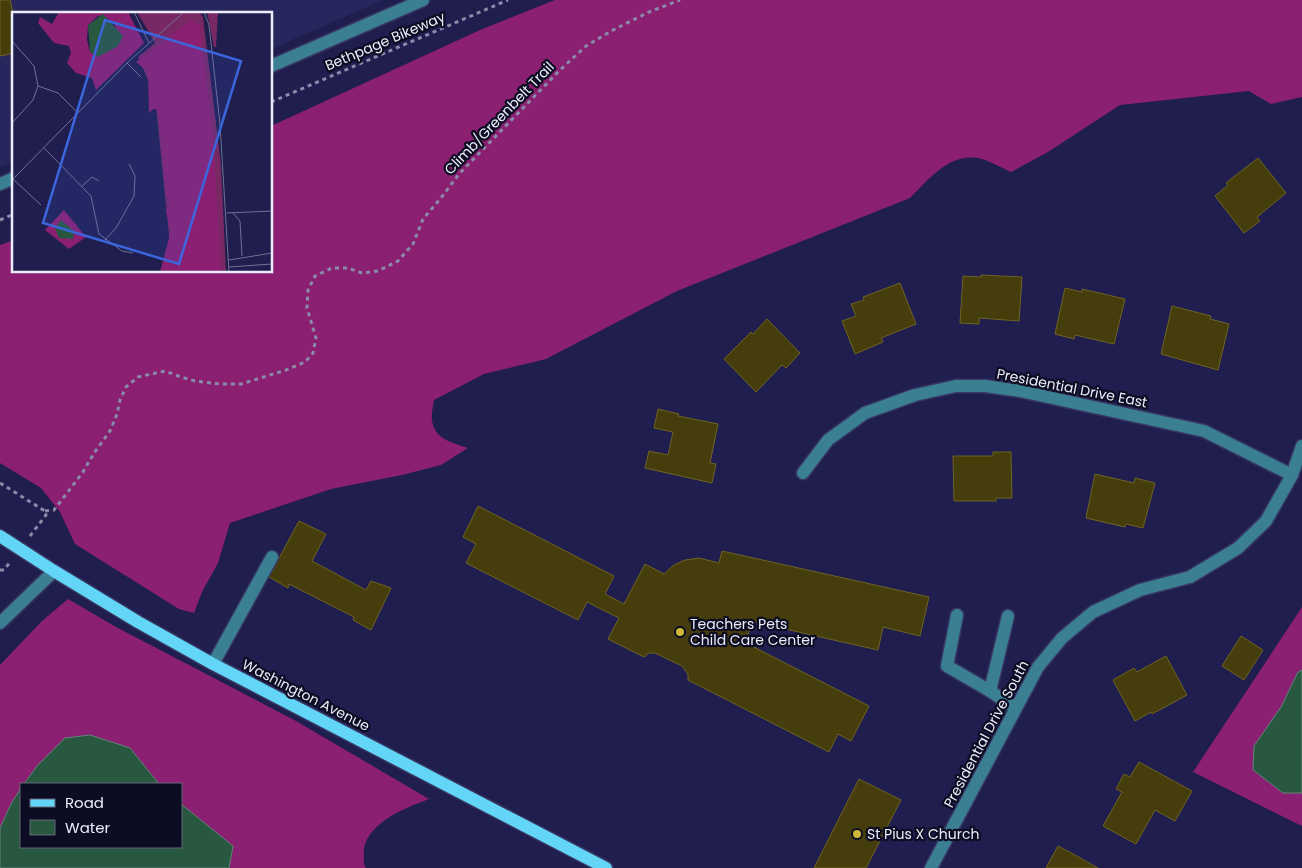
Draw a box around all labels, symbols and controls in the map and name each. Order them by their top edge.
street label: Bethpage Bikeway [322,7,448,75]
inset map [12,12,272,272]
street label: Climb/Greenbelt Trail [440,57,558,179]
street label: Presidential Drive East [995,364,1149,412]
place label: Teachers Pets Child Care Center [690,614,815,650]
marker: Teachers Pets Child Care Center [674,626,686,638]
street label: Washington Avenue [239,654,373,736]
street label: Presidential Drive South [939,657,1033,811]
legend [20,783,182,848]
text: Road [65,792,104,813]
text: Water [65,817,111,838]
place label: St Pius X Church [867,824,979,844]
marker: St Pius X Church [851,828,863,840]

